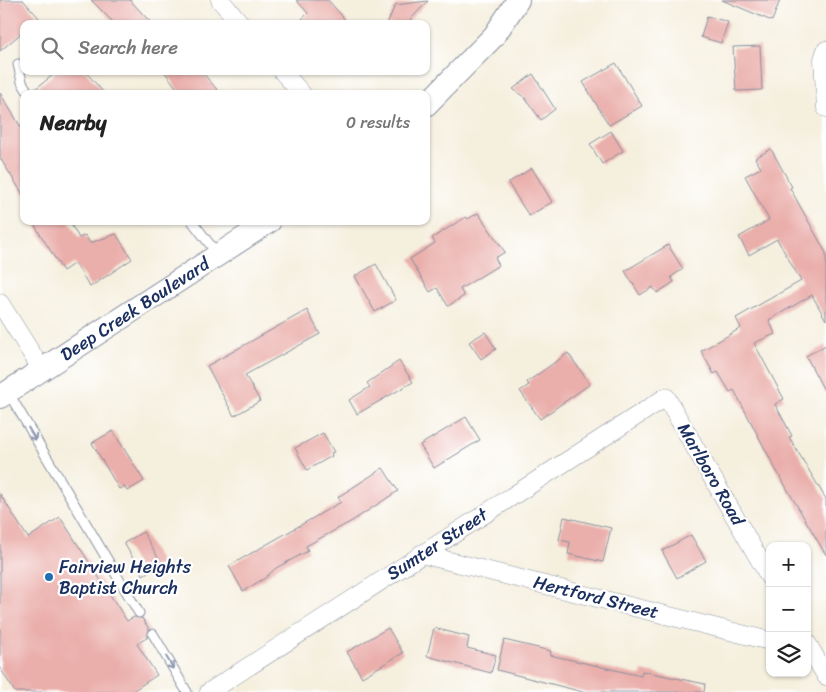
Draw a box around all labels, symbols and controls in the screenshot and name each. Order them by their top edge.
search box [20,20,430,75]
text: Search here [78,31,178,64]
icon: search [38,34,66,62]
text: Nearby [40,104,106,142]
text: 0 results [346,108,410,137]
street label: Deep Creek Boulevard [54,248,218,370]
street label: Marlboro Road [669,416,754,533]
one-way arrow [28,426,38,440]
street label: Sumter Street [380,499,495,589]
map controls [766,542,811,677]
button: + [766,542,811,587]
place label: Fairview Heights Baptist Church [59,551,192,604]
street label: Hertford Street [530,566,662,628]
marker: Fairview Heights Baptist Church [43,571,55,583]
button: − [766,587,811,632]
button: layers [766,632,811,677]
one-way arrow [165,655,175,670]

